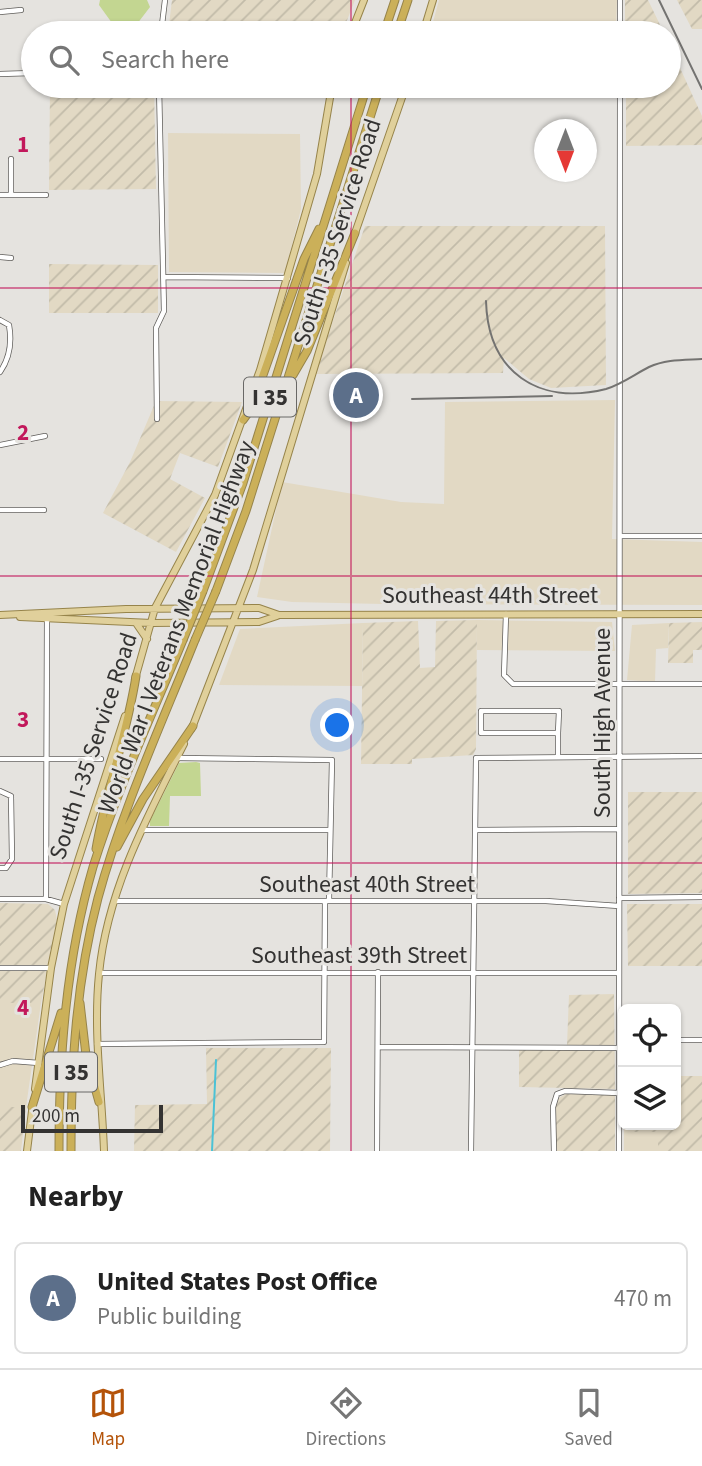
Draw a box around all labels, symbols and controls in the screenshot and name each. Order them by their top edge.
search box [21,21,681,98]
icon: search [45,41,83,79]
text: Search here [101,41,229,78]
street label: South I-35 Service Road [284,114,391,350]
north arrow [534,119,597,182]
text: 1 [17,128,29,161]
pin: A [333,369,379,421]
road number: I 35 [244,378,296,416]
text: 2 [17,416,29,449]
street label: World War I Veterans Memorial Highway [89,436,264,819]
street label: Southeast 44th Street [382,578,598,613]
street label: South I-35 Service Road [40,628,147,864]
street label: South High Avenue [585,628,620,818]
text: 3 [17,703,29,736]
your location [320,708,354,742]
street label: Southeast 40th Street [259,867,475,902]
street label: Southeast 39th Street [251,938,467,973]
text: 4 [17,991,29,1024]
map controls [618,1004,681,1130]
button: locate [618,1004,681,1067]
road number: I 35 [45,1052,97,1092]
button: layers [618,1067,681,1130]
scale bar [21,1102,163,1134]
text: 200 m [32,1103,80,1130]
text: Nearby [28,1175,123,1218]
text: United States Post Office [97,1263,378,1300]
text: A [46,1282,60,1315]
text: 470 m [614,1282,672,1315]
text: Public building [97,1300,241,1333]
tab: Map [89,1384,127,1453]
tab: Directions [306,1384,386,1453]
tab: Saved [564,1384,613,1453]

